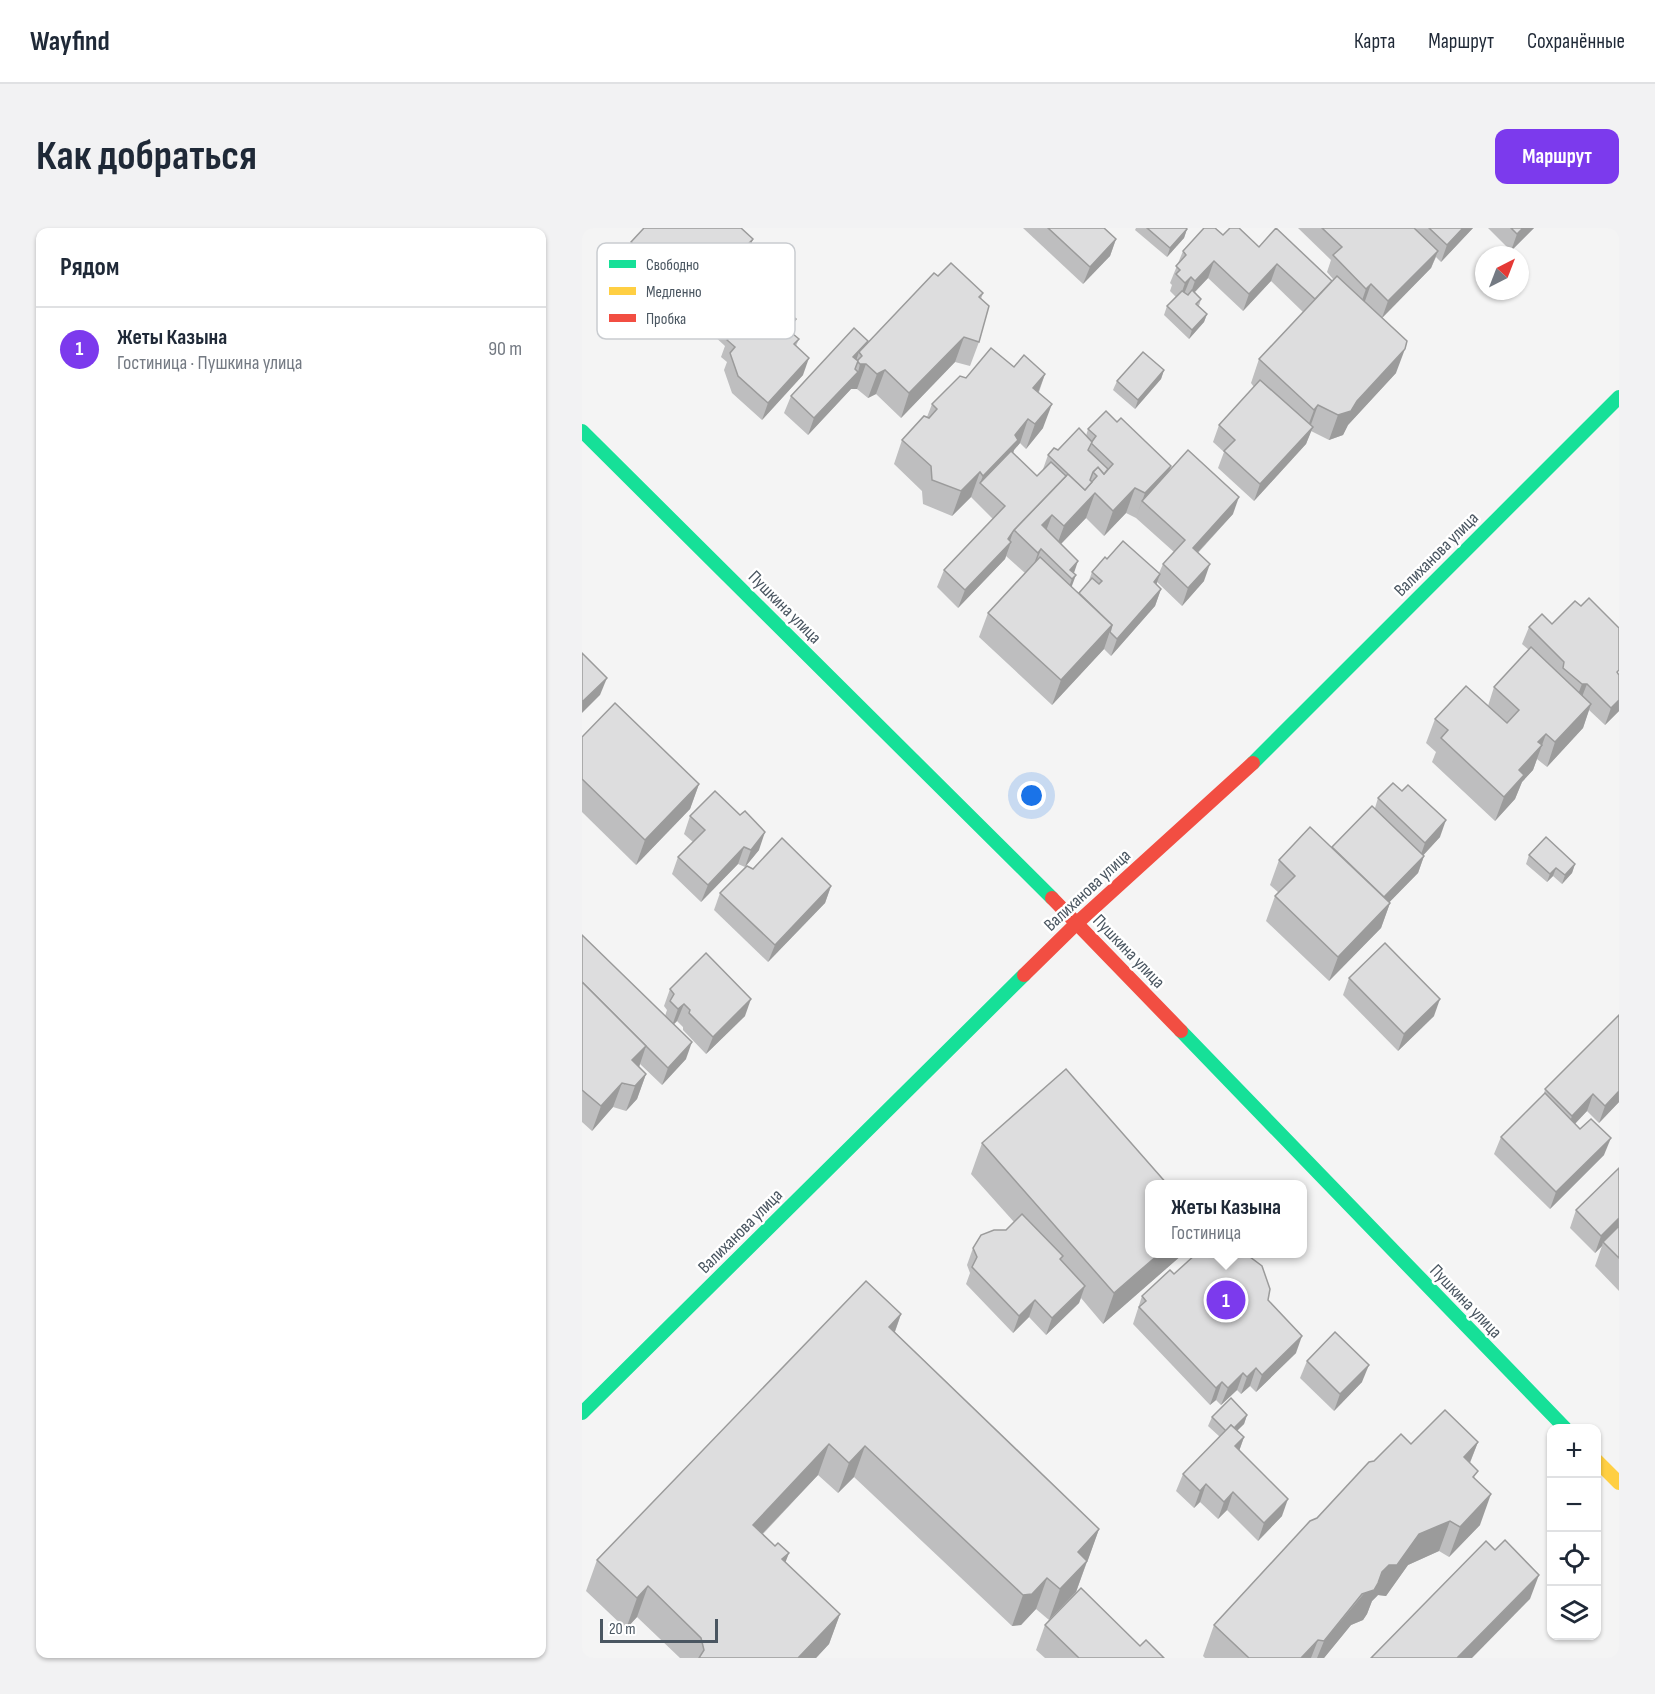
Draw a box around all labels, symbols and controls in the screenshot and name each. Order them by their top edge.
text: Wayfind [30,25,110,58]
text: Карта [1354,29,1395,54]
text: Маршрут [1428,29,1494,54]
text: Сохранённые [1527,29,1625,54]
button: Маршрут [1495,129,1619,184]
text: Как добраться [36,131,257,182]
legend [597,243,795,339]
north arrow [1475,246,1529,300]
text: Рядом [60,252,119,283]
text: Свободно [646,256,699,275]
text: Медленно [646,283,702,302]
text: Пробка [646,310,686,329]
text: Жеты Казына [117,324,227,351]
text: 1 [76,337,83,361]
text: 90 m [488,337,522,361]
text: Гостиница · Пушкина улица [117,351,302,375]
street label: Валиханова улица [1390,508,1483,601]
street label: Пушкина улица [744,567,825,648]
your location [1017,781,1046,810]
street label: Валиханова улица [1040,845,1135,936]
street label: Пушкина улица [1088,910,1169,993]
popup [1145,1180,1307,1258]
street label: Валиханова улица [694,1185,787,1278]
text: Жеты Казына [1171,1194,1281,1221]
text: Гостиница [1171,1221,1241,1245]
street label: Пушкина улица [1425,1260,1506,1343]
pin: 1 [1206,1278,1246,1322]
map controls [1547,1424,1601,1640]
button: + [1547,1424,1601,1478]
button: − [1547,1478,1601,1532]
button: locate [1547,1532,1601,1586]
button: layers [1547,1586,1601,1640]
scale bar [600,1616,718,1644]
text: 20 m [609,1620,636,1639]

